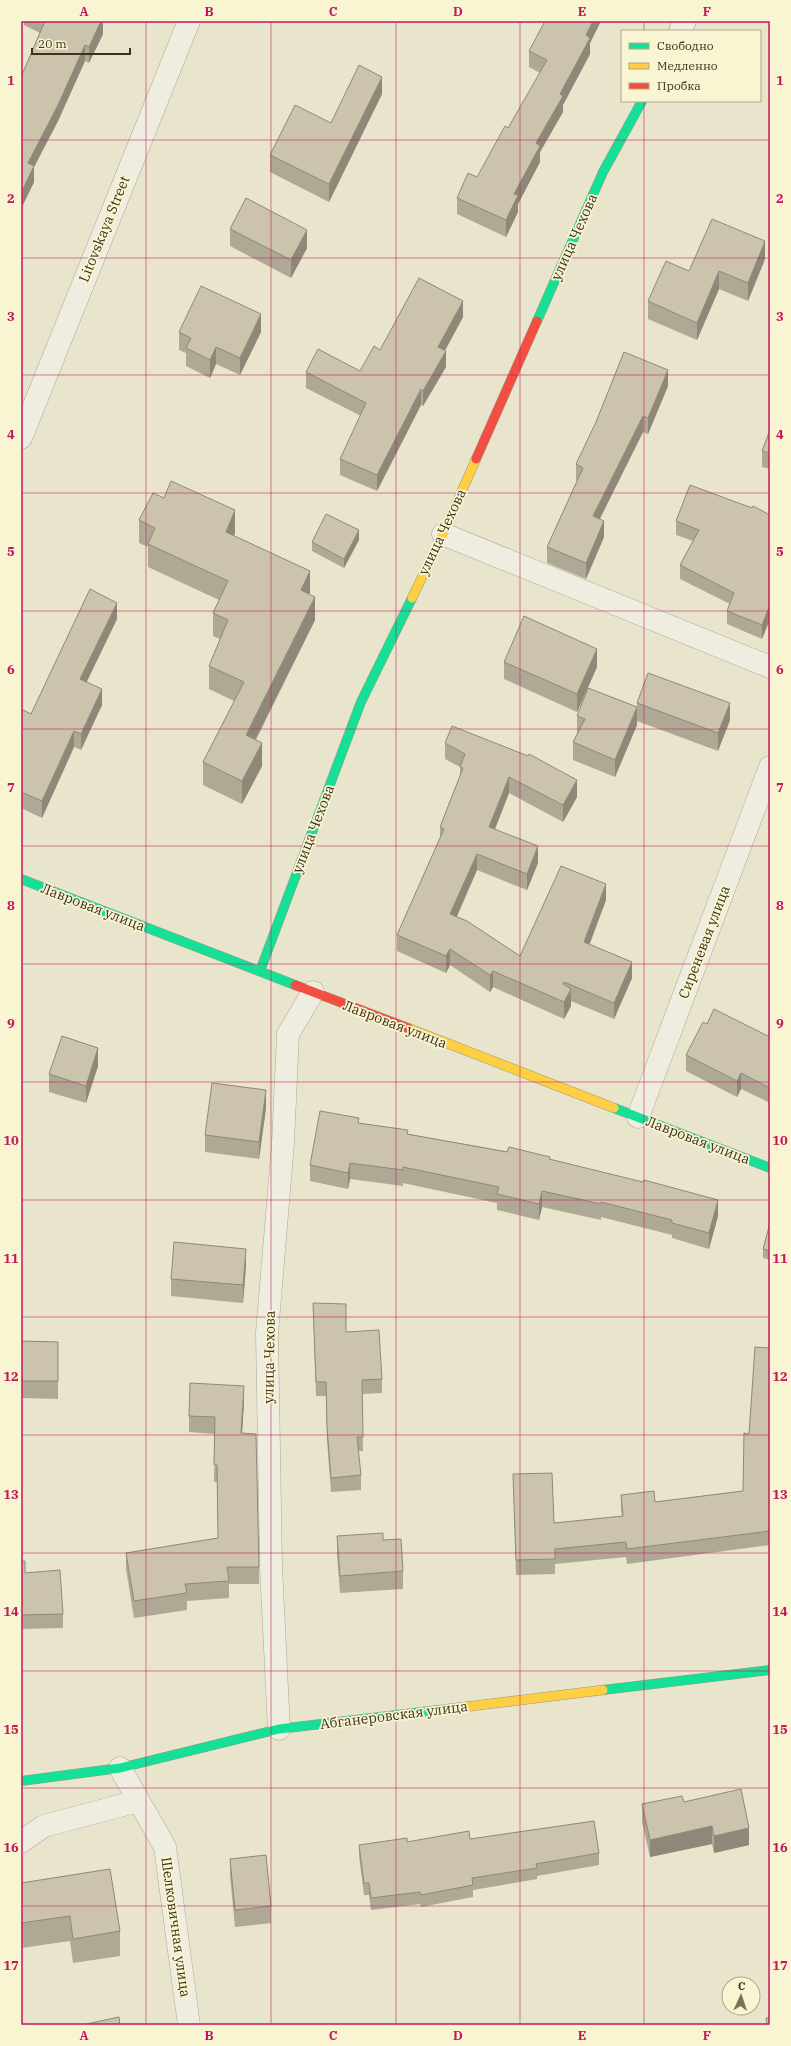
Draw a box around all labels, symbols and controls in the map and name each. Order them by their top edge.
text: A [79,3,89,20]
text: B [204,3,214,20]
text: C [329,3,338,20]
text: D [453,3,463,20]
text: E [578,3,586,20]
text: F [703,3,711,20]
scale bar [32,30,130,56]
legend [621,30,761,102]
text: 20 m [38,36,67,51]
text: Свободно [657,38,714,53]
text: Медленно [657,58,718,73]
text: 1 [7,72,15,89]
text: 1 [776,72,784,89]
text: Пробка [657,78,701,93]
street label: Litovskaya Street [75,173,134,285]
text: 2 [7,190,15,207]
street label: улица Чехова [547,190,601,283]
text: 2 [776,190,784,207]
text: 3 [7,308,15,325]
text: 3 [776,308,784,325]
text: 4 [7,426,15,443]
text: 4 [776,426,784,443]
street label: улица Чехова [414,486,470,578]
text: 5 [7,543,15,560]
text: 5 [776,543,784,560]
text: 6 [7,661,15,678]
text: 6 [776,661,784,678]
text: 7 [7,779,15,796]
text: 7 [776,779,784,796]
street label: улица Чехова [288,782,338,876]
street label: Лавровая улица [38,879,148,935]
street label: Сиреневая улица [674,883,734,1001]
text: 8 [7,897,15,914]
text: 8 [776,897,784,914]
street label: Лавровая улица [340,996,450,1052]
text: 9 [7,1015,15,1032]
text: 9 [776,1015,784,1032]
street label: Лавровая улица [643,1112,753,1168]
text: 10 [3,1132,19,1149]
text: 10 [772,1132,788,1149]
text: 11 [3,1250,19,1267]
text: 11 [772,1250,788,1267]
street label: улица Чехова [259,1310,279,1404]
text: 12 [3,1368,19,1385]
text: 12 [772,1368,788,1385]
text: 13 [3,1486,19,1503]
text: 13 [772,1486,788,1503]
text: 14 [3,1603,19,1620]
text: 14 [772,1603,788,1620]
street label: Абганеровская улица [319,1697,469,1733]
text: 15 [3,1721,19,1738]
text: 15 [772,1721,788,1738]
text: 16 [3,1839,19,1856]
text: 16 [772,1839,788,1856]
street label: Шелковичная улица [157,1856,195,1999]
text: 17 [3,1957,19,1974]
text: 17 [772,1957,788,1974]
north arrow [721,1976,761,2016]
text: С [737,1979,746,1993]
text: A [79,2027,89,2044]
text: B [204,2027,214,2044]
text: C [329,2027,338,2044]
text: D [453,2027,463,2044]
text: E [578,2027,586,2044]
text: F [703,2027,711,2044]

